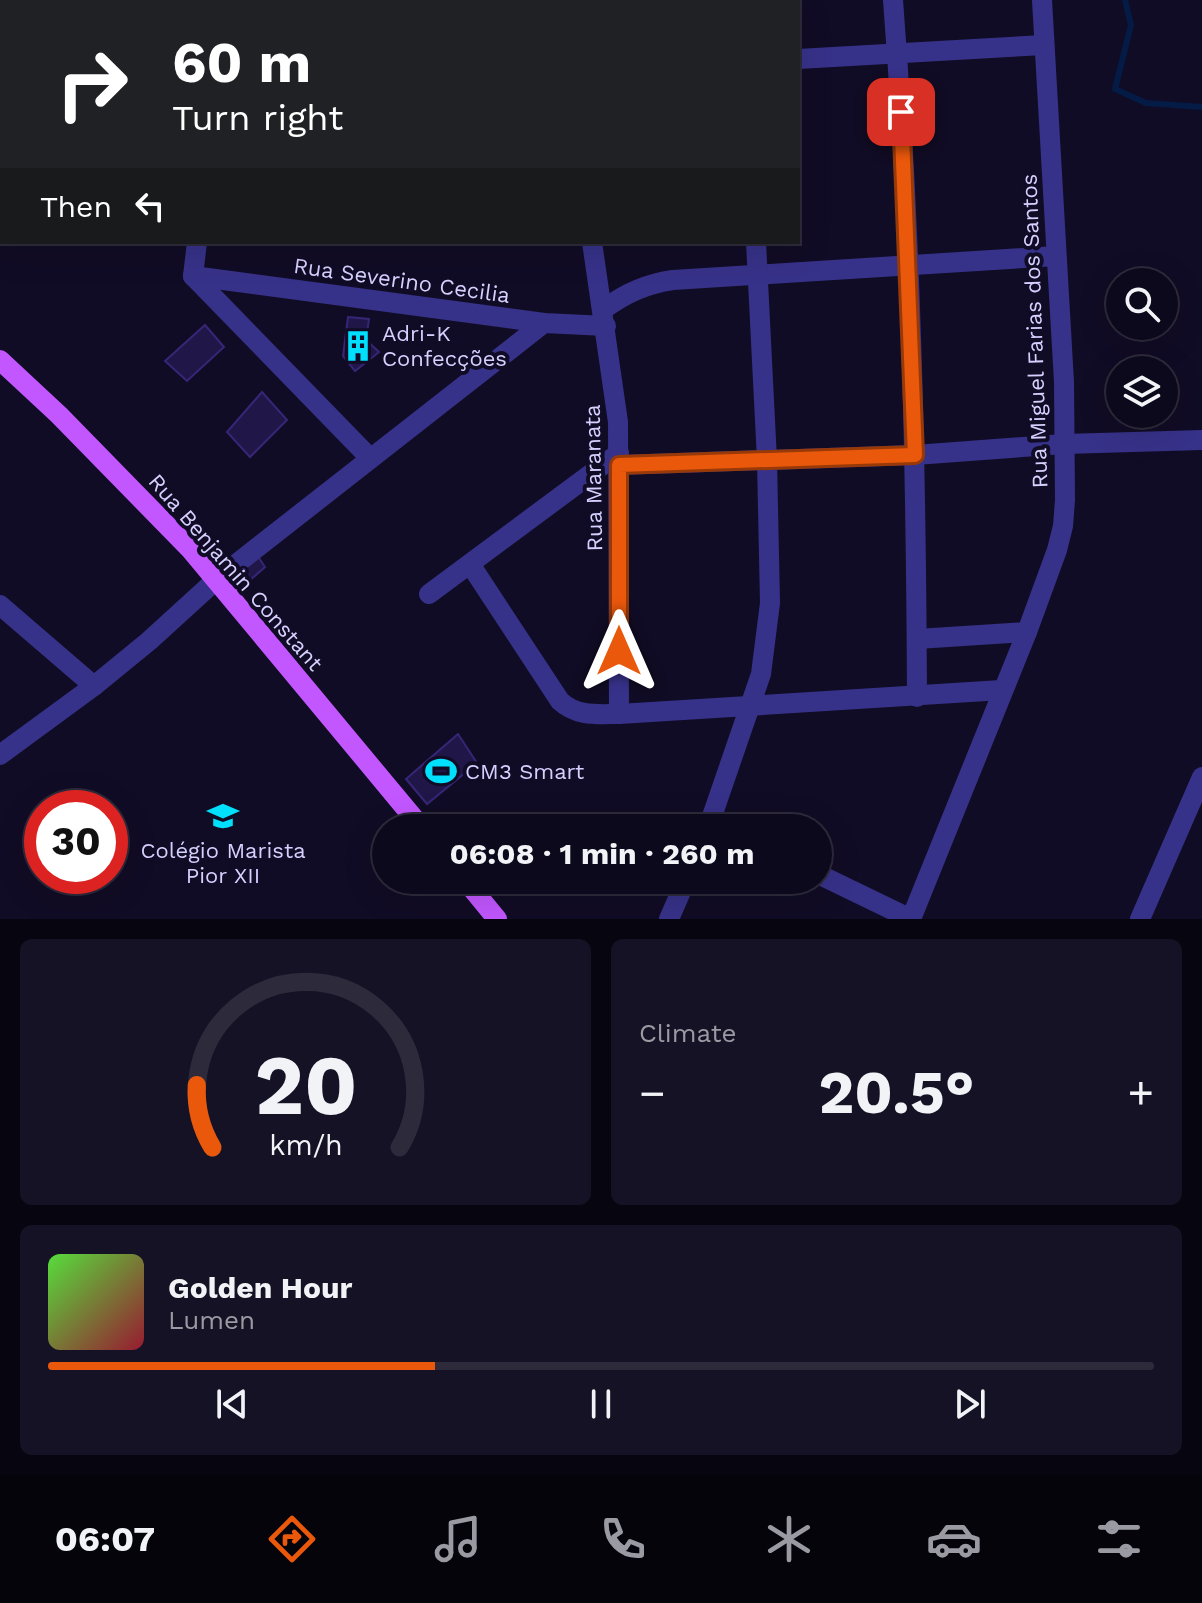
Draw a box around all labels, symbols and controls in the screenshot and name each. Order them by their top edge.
text: 60 m [172,30,311,96]
icon: right [40,32,144,136]
pin [867,78,935,146]
icon: arrive [879,90,923,134]
text: Turn right [172,97,343,139]
street label: Rua Miguel Farias dos Santos [1017,173,1052,489]
icon: left [128,184,172,228]
text: Then [40,189,112,224]
street label: Rua Severino Cecilia [292,253,512,308]
map controls [1106,268,1178,428]
button: search [1106,268,1178,340]
place label: Adri-K Confecções [382,321,507,371]
building icon: Adri-K Confecções [341,329,375,363]
button: layers [1106,356,1178,428]
street label: Rua Maranata [580,404,607,552]
street label: Rua Benjamin Constant [143,469,328,676]
position arrow [577,609,661,693]
sports icon: CM3 Smart [424,754,458,788]
place label: CM3 Smart [465,759,584,784]
speed limit sign: 30 [24,790,128,894]
school or university icon: Colégio Marista Pior XII [206,799,240,833]
text: 06:08 · 1 min · 260 m [449,836,755,871]
place label: Colégio Marista Pior XII [140,838,306,888]
text: Climate [639,1018,737,1048]
text: 20 [254,1037,357,1134]
text: 20.5° [819,1057,974,1128]
text: − [639,1067,666,1119]
text: + [1127,1067,1154,1119]
text: km/h [269,1128,342,1162]
text: Golden Hour [168,1270,352,1305]
text: Lumen [168,1305,255,1335]
icon: previous [210,1382,254,1426]
icon: pause [579,1382,623,1426]
icon: next [948,1382,992,1426]
icon: directions [264,1511,320,1567]
icon: music [430,1511,486,1567]
icon: phone [595,1511,651,1567]
icon: climate [761,1511,817,1567]
icon: car [926,1511,982,1567]
icon: filters [1091,1511,1147,1567]
text: 06:07 [55,1518,155,1560]

